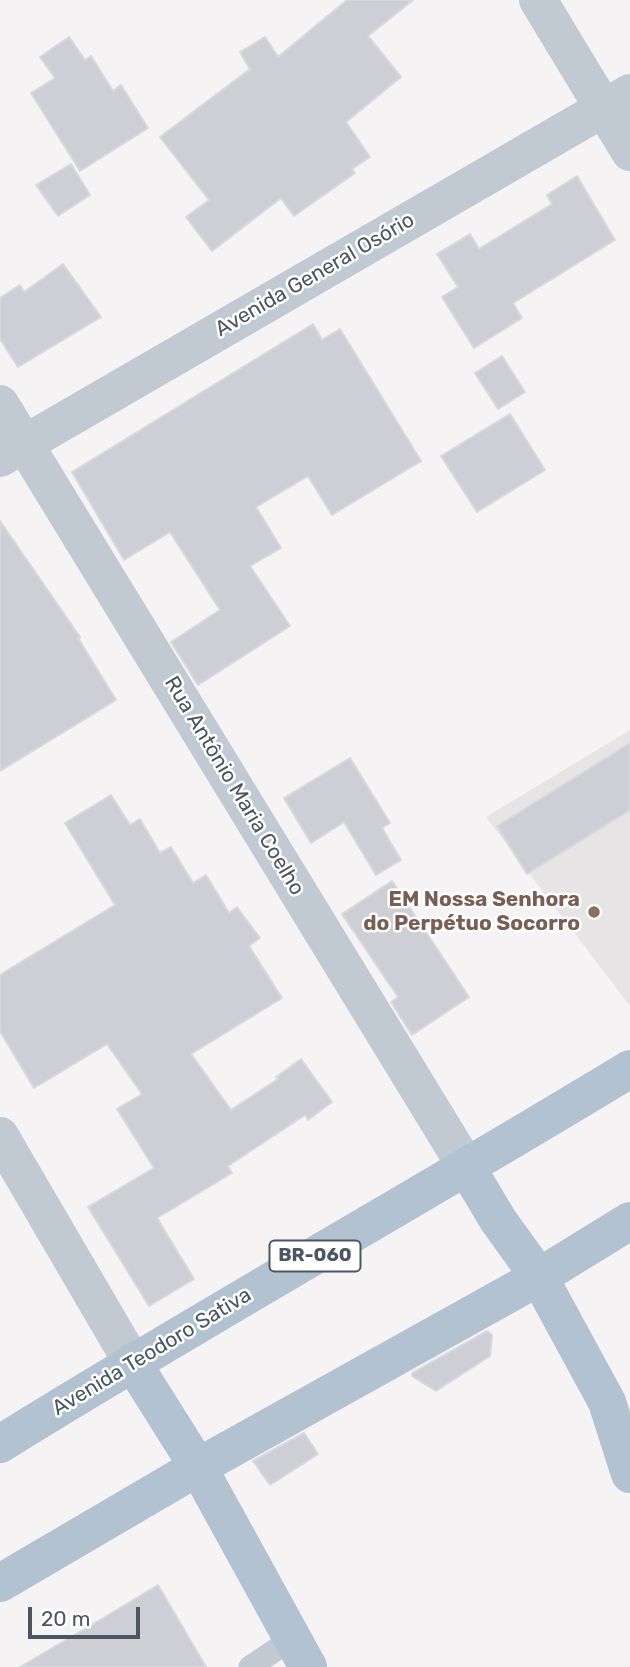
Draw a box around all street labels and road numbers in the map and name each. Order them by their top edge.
street label: Avenida General Osório [211,208,419,342]
street label: Rua Antônio Maria Coelho [159,672,309,900]
road number: BR-060 [270,1240,360,1272]
street label: Avenida Teodoro Sativa [48,1283,256,1421]

